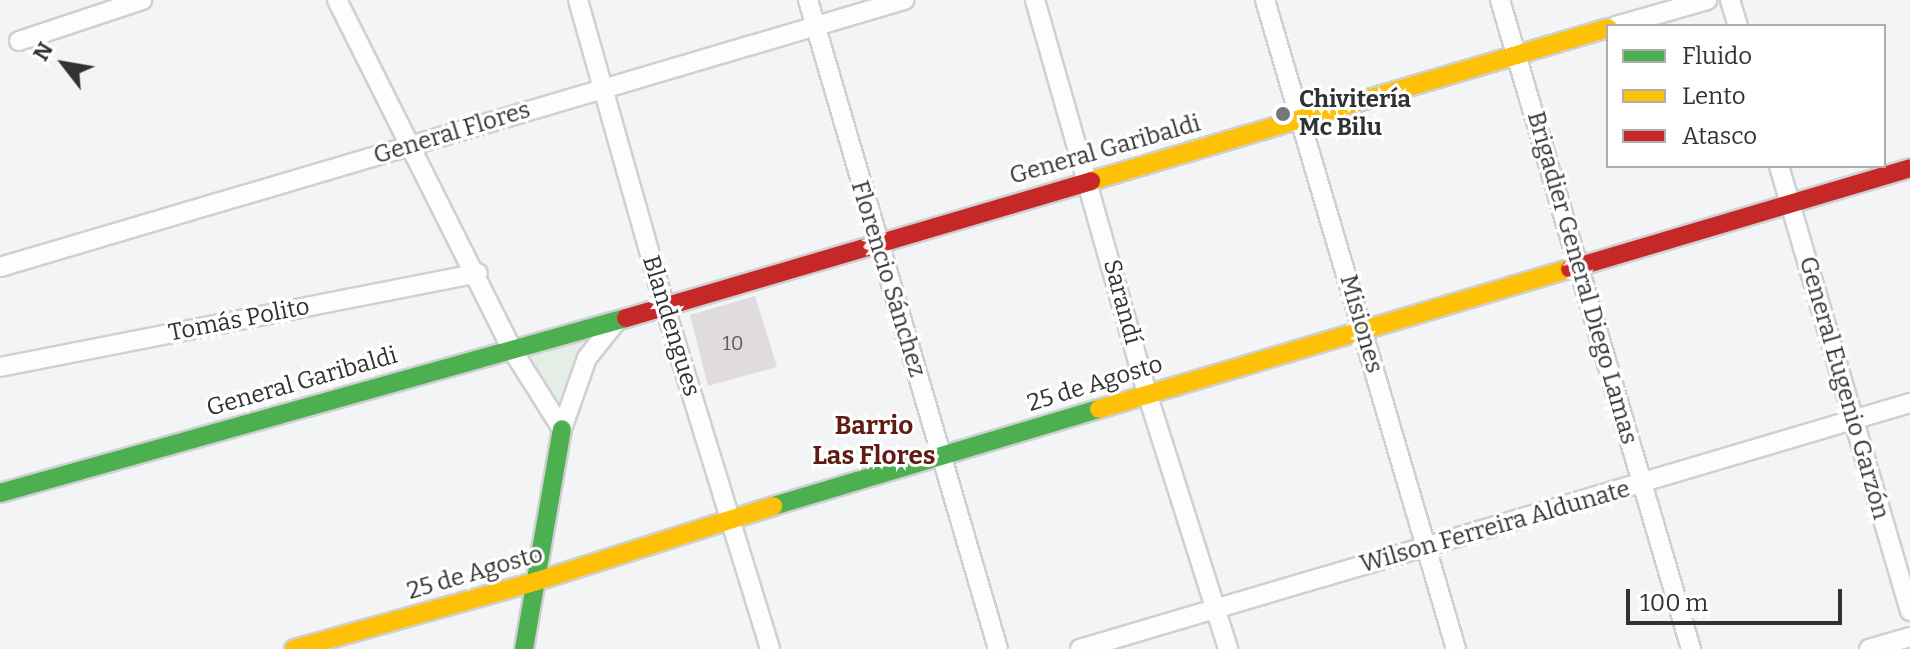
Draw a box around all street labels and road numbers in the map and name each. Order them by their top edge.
street label: General Flores [370,96,534,170]
street label: Brigadier General Diego Lamas [1521,108,1643,448]
street label: General Garibaldi [1006,109,1204,191]
street label: Florencio Sánchez [844,177,932,381]
street label: Blandengues [636,252,706,400]
street label: General Eugenio Garzón [1793,253,1895,523]
street label: Sarandí [1097,256,1147,348]
street label: Misiones [1333,272,1389,376]
street label: Tomás Polito [166,292,312,348]
street label: General Garibaldi [203,341,401,423]
street label: 25 de Agosto [1024,350,1166,418]
street label: Wilson Ferreira Aldunate [1357,475,1633,579]
street label: 25 de Agosto [404,540,546,606]

